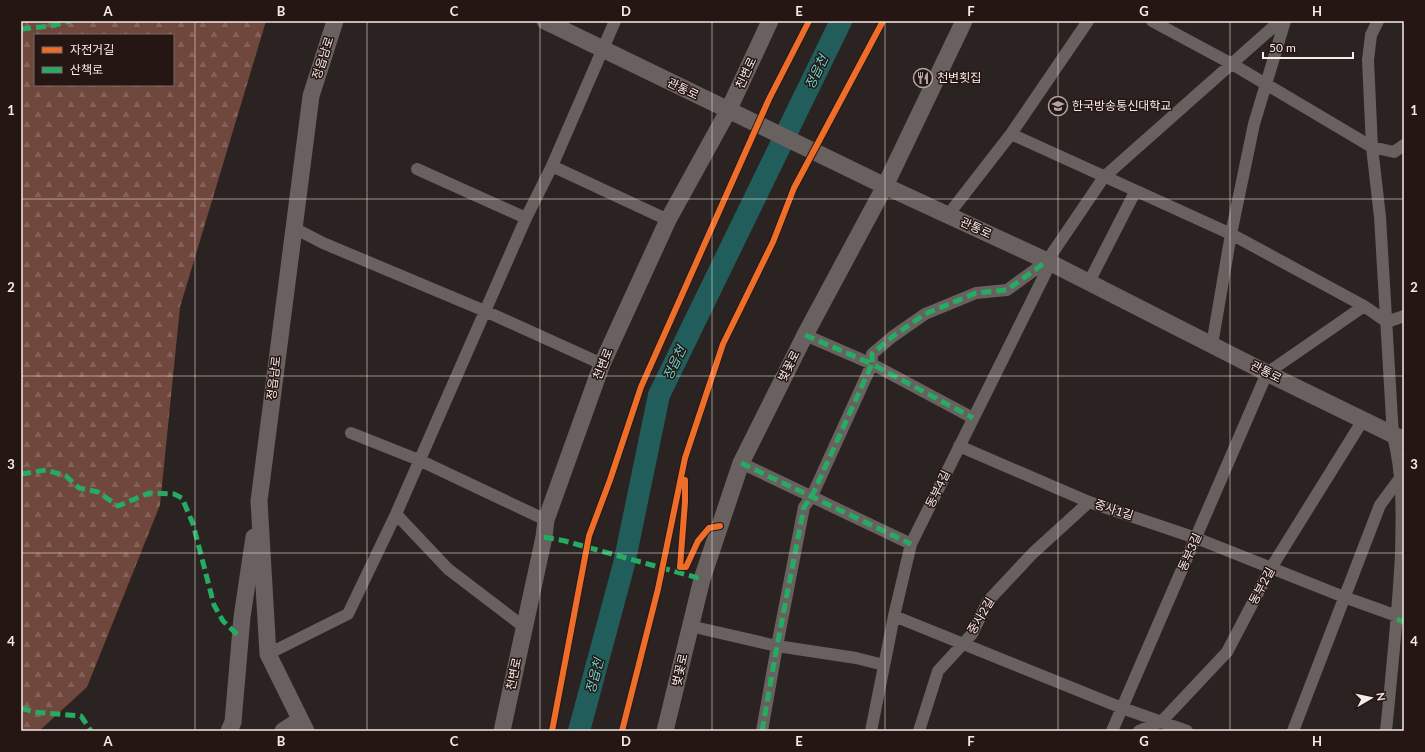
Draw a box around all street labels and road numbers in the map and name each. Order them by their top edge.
street label: 정읍남로 [309,35,336,81]
street label: 천변로 [732,55,759,91]
street label: 관통로 [665,75,701,103]
street label: 관통로 [958,214,994,241]
street label: 천변로 [589,346,616,382]
street label: 벚꽃로 [774,348,803,384]
street label: 정읍남로 [263,355,284,401]
street label: 관통로 [1248,357,1284,386]
street label: 동부4길 [922,467,953,510]
street label: 중사1길 [1093,496,1136,523]
street label: 동부3길 [1175,530,1205,573]
street label: 동부2길 [1246,565,1278,607]
street label: 중사2길 [964,595,997,637]
street label: 벚꽃로 [668,652,691,688]
street label: 천변로 [503,656,524,692]

